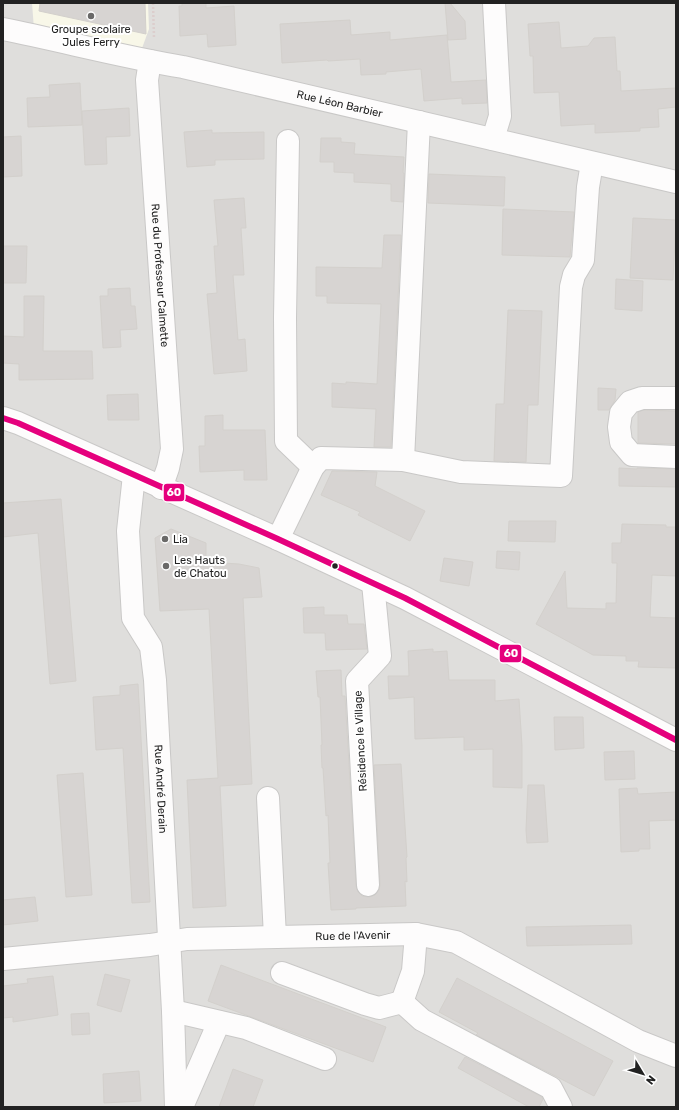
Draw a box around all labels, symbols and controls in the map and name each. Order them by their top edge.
marker: Groupe scolaire Jules Ferry [86,11,96,21]
place label: Groupe scolaire Jules Ferry [51,23,131,49]
street label: Rue Léon Barbier [295,88,385,121]
street label: Rue du Professeur Calmette [148,203,171,348]
line badge: 60 [163,483,185,502]
text: 60 [167,486,181,499]
place label: Lia [173,533,188,546]
marker: Lia [160,534,170,544]
place label: Les Hauts de Chatou [174,554,227,580]
marker: Les Hauts de Chatou [161,561,171,571]
unlabelled marker [330,561,340,571]
line badge: 60 [499,644,522,663]
text: 60 [504,647,518,660]
street label: Résidence le Village [351,690,370,792]
street label: Rue André Derain [152,744,169,834]
street label: Rue de l'Avenir [315,929,391,943]
north arrow [623,1054,663,1094]
text: N [643,1073,658,1087]

